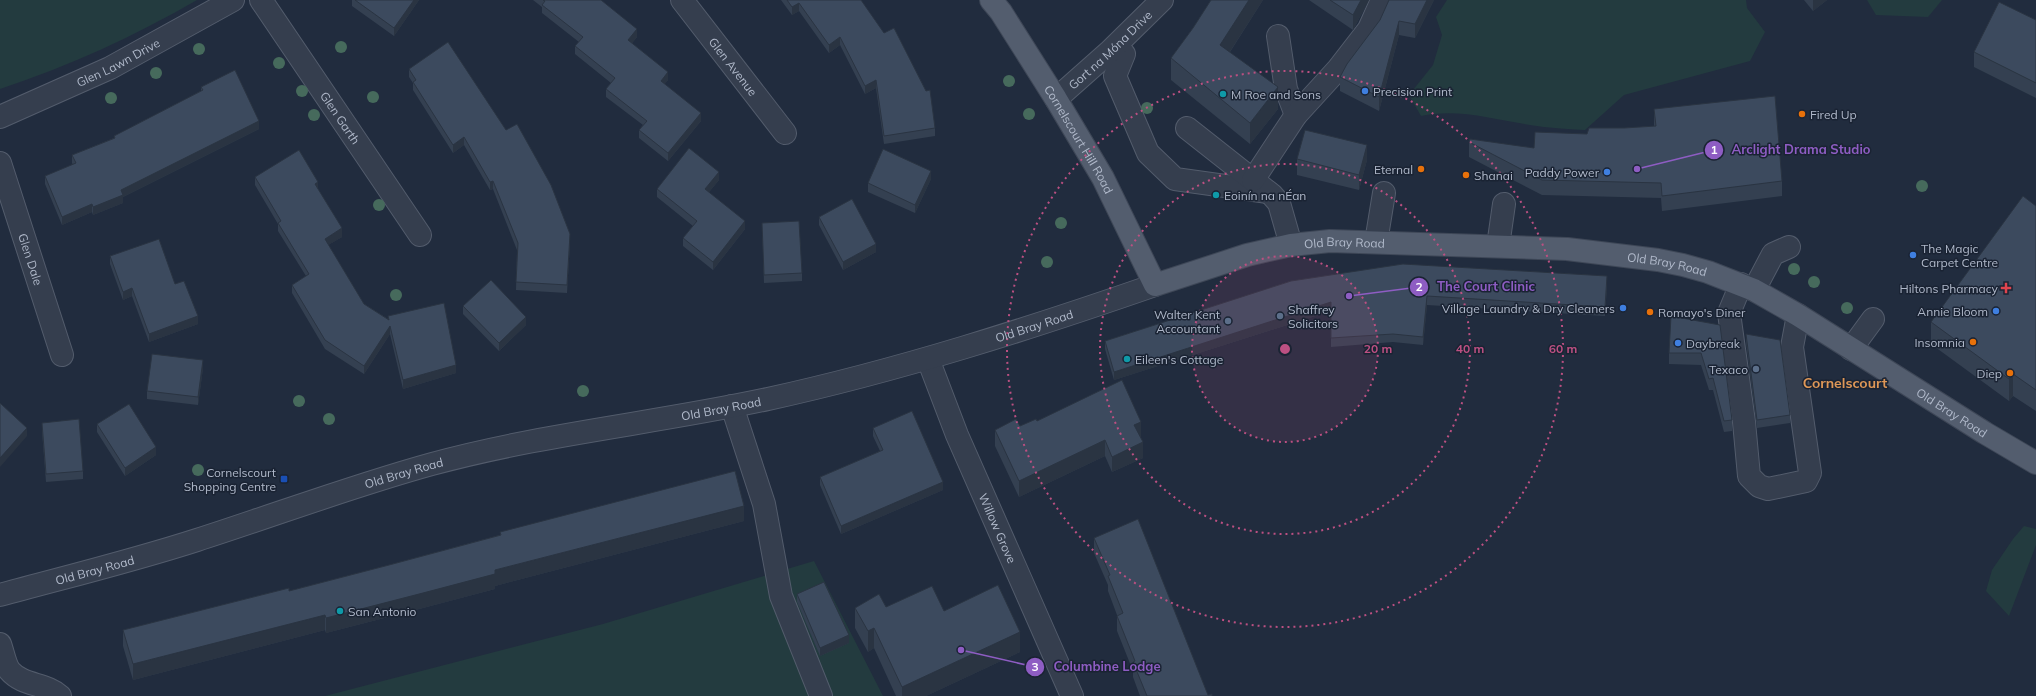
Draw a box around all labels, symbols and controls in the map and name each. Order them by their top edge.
street label: Gort na Móna Drive [1065,7,1155,92]
street label: Glen Avenue [706,34,761,99]
street label: Glen Lawn Drive [74,35,162,90]
street label: Cornelscourt Hill Road [1042,82,1117,196]
place label: Precision Print [1373,84,1452,99]
marker: Precision Print [1360,86,1370,96]
place label: M Roe and Sons [1231,87,1321,102]
street label: Glen Garth [317,88,364,147]
marker: M Roe and Sons [1218,89,1228,99]
place label: Fired Up [1810,107,1857,122]
marker: Fired Up [1797,109,1807,119]
callout: Arclight Drama Studio [1704,137,1879,162]
text: Arclight Drama Studio [1732,141,1871,157]
text: 1 [1710,142,1718,157]
place label: Eternal [1374,162,1413,177]
marker: Eternal [1416,164,1426,174]
place label: Paddy Power [1525,165,1600,180]
marker: Paddy Power [1602,167,1612,177]
place label: Shanai [1474,168,1513,183]
marker: Shanai [1461,170,1471,180]
place label: Eoinín na nÉan [1224,188,1306,203]
marker: Eoinín na nÉan [1211,190,1221,200]
street label: Glen Dale [16,231,46,287]
street label: Old Bray Road [1303,233,1385,251]
place label: The Magic Carpet Centre [1921,241,1998,270]
street label: Old Bray Road [1626,249,1709,279]
marker: The Magic Carpet Centre [1908,250,1918,260]
callout: The Court Clinic [1409,274,1543,299]
text: The Court Clinic [1437,278,1535,294]
text: 2 [1415,279,1423,294]
place label: Hiltons Pharmacy [1899,281,1999,296]
marker: Hiltons Pharmacy [2001,283,2011,293]
place label: Village Laundry & Dry Cleaners [1442,301,1615,316]
place label: Shaffrey Solicitors [1288,302,1338,331]
marker: Village Laundry & Dry Cleaners [1618,303,1628,313]
place label: Annie Bloom [1917,304,1988,319]
place label: Romayo's Diner [1658,305,1746,320]
street label: Old Bray Road [993,306,1075,345]
marker: Annie Bloom [1991,306,2001,316]
place label: Walter Kent Accountant [1154,307,1220,336]
marker: Romayo's Diner [1645,307,1655,317]
marker: Shaffrey Solicitors [1275,311,1285,321]
marker: Walter Kent Accountant [1223,316,1233,326]
place label: Insomnia [1914,335,1965,350]
place label: Daybreak [1686,336,1741,351]
marker: Insomnia [1968,337,1978,347]
marker: Daybreak [1673,338,1683,348]
text: 20 m [1364,341,1392,356]
text: 40 m [1456,341,1484,356]
text: 60 m [1549,341,1577,356]
centre of rings [1278,342,1292,356]
place label: Eileen's Cottage [1135,352,1223,367]
marker: Eileen's Cottage [1122,354,1132,364]
place label: Texaco [1709,362,1748,377]
marker: Texaco [1751,364,1761,374]
place label: Diep [1976,366,2002,381]
marker: Diep [2005,368,2015,378]
district label: Cornelscourt [1803,374,1888,392]
street label: Old Bray Road [1914,384,1990,440]
street label: Old Bray Road [680,393,762,423]
street label: Old Bray Road [363,454,444,491]
place label: Cornelscourt Shopping Centre [184,465,276,494]
marker: Cornelscourt Shopping Centre [279,474,289,484]
street label: Willow Grove [976,491,1020,565]
street label: Old Bray Road [54,552,136,587]
place label: San Antonio [348,604,417,619]
marker: San Antonio [335,606,345,616]
callout: Columbine Lodge [1025,654,1168,679]
text: Columbine Lodge [1053,658,1161,674]
text: 3 [1031,659,1039,674]

